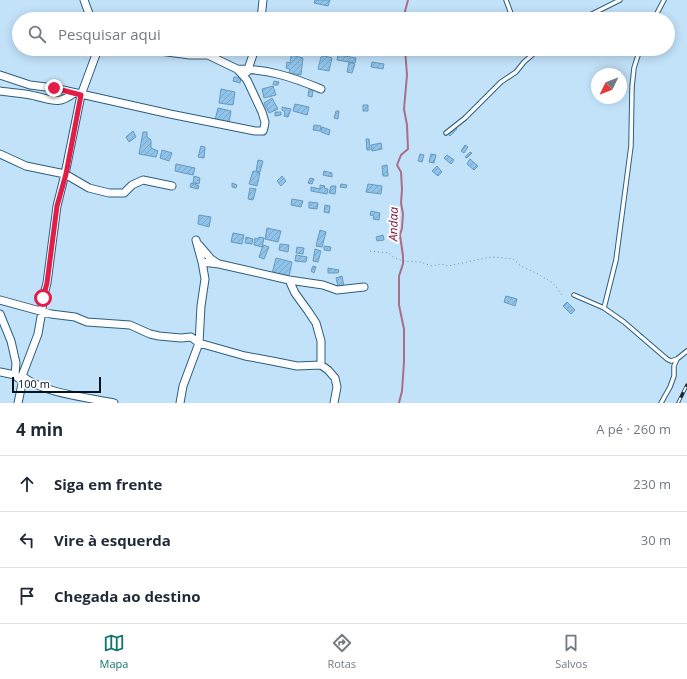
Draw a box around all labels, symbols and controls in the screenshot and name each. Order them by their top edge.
search box [12,12,675,56]
icon: search [26,23,48,45]
text: Pesquisar aqui [58,24,161,44]
north arrow [591,68,627,104]
route end [45,79,63,97]
water label: Andaa [384,207,402,242]
route start [34,289,52,307]
scale bar [12,375,101,394]
text: 100 m [18,376,50,391]
text: 4 min [16,418,63,441]
text: A pé · 260 m [596,420,671,438]
icon: ahead [16,473,38,495]
text: Siga em frente [54,474,162,494]
text: 230 m [633,475,671,493]
icon: left [16,529,38,551]
text: Vire à esquerda [54,530,171,550]
text: 30 m [641,531,671,549]
icon: arrive [16,585,38,607]
text: Chegada ao destino [54,586,201,606]
tab: Mapa [100,632,128,671]
tab: Rotas [327,632,356,671]
tab: Salvos [555,632,587,671]

